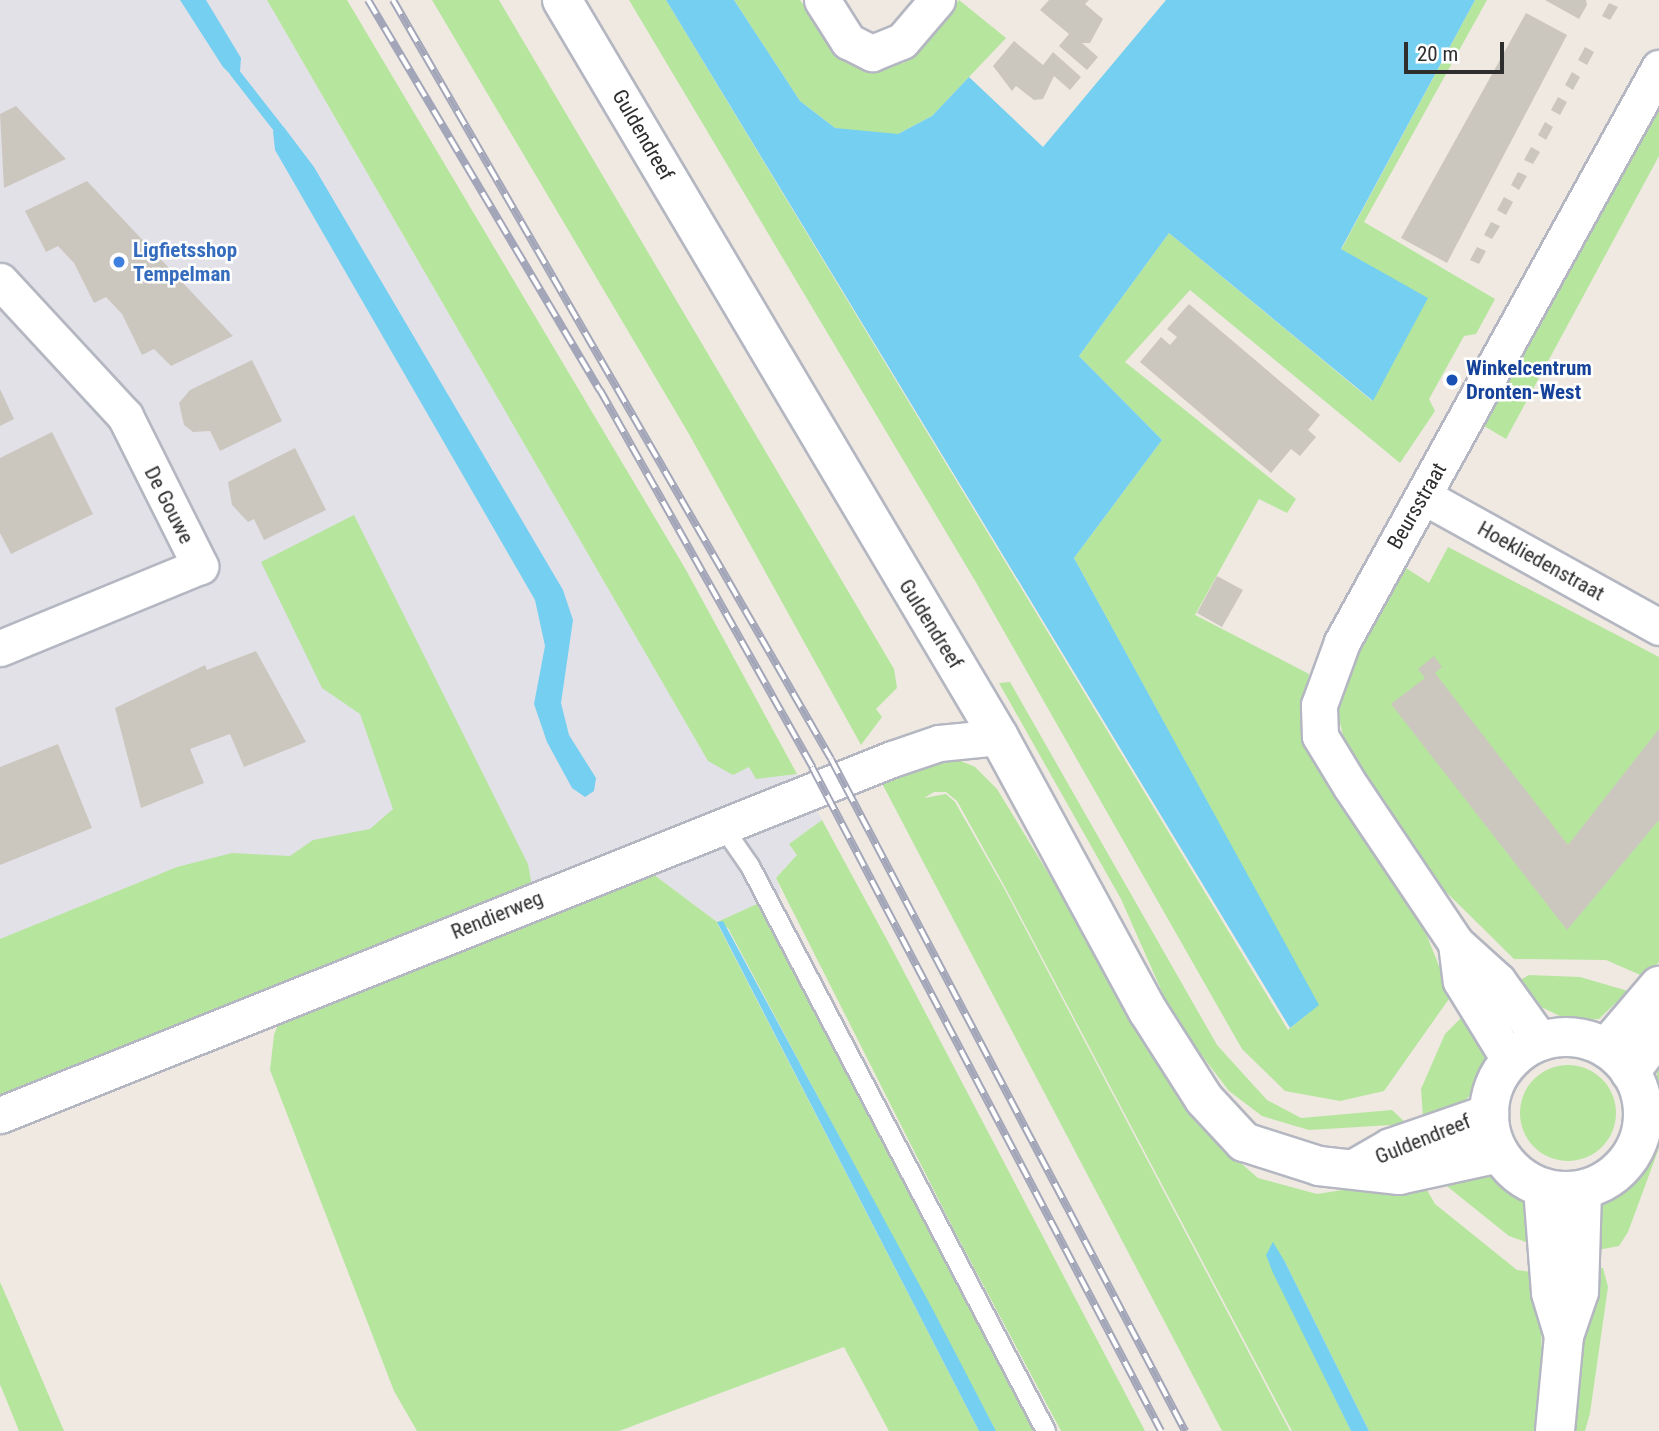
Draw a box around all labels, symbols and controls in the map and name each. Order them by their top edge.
scale bar [1407,28,1507,72]
text: 20 m [1417,42,1458,66]
street label: Guldendreef [607,85,679,185]
place label: Ligfietsshop Tempelman [133,237,237,287]
marker: Ligfietsshop Tempelman [111,254,127,270]
place label: Winkelcentrum Dronten-West [1466,355,1592,405]
marker: Winkelcentrum Dronten-West [1444,372,1460,388]
street label: Beursstraat [1382,458,1452,554]
street label: De Gouwe [139,462,199,548]
street label: Hoekliedenstraat [1473,516,1609,606]
street label: Guldendreef [894,575,968,673]
street label: Rendierweg [447,885,547,945]
street label: Guldendreef [1372,1108,1474,1170]

